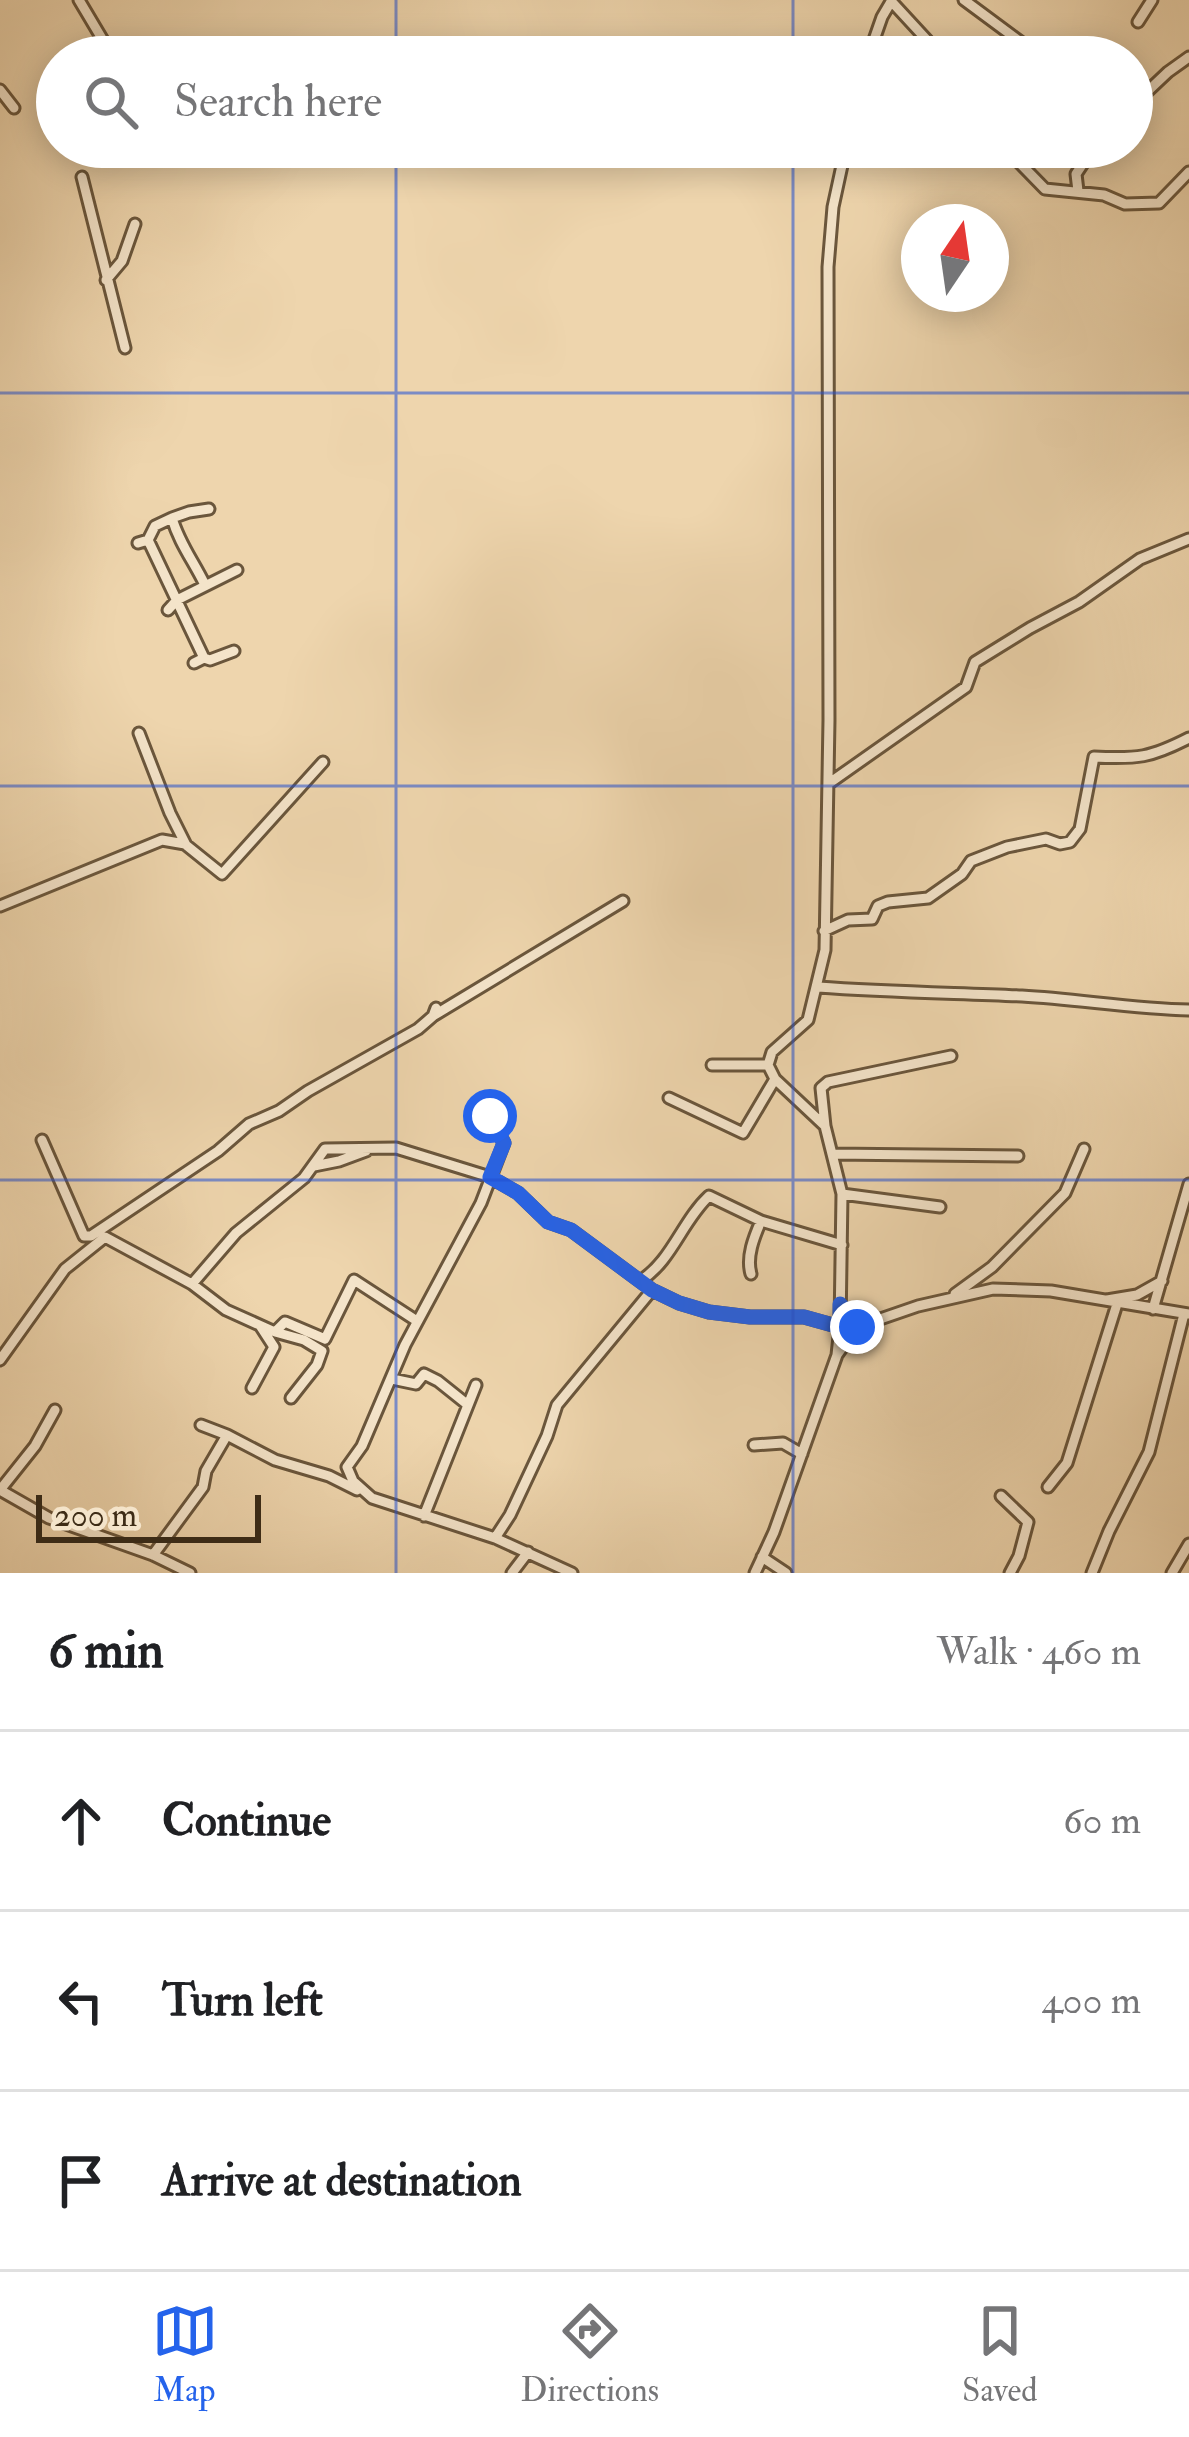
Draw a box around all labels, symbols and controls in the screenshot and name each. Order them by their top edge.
search box [36,36,1153,168]
icon: search [78,69,144,135]
text: Search here [174,74,382,130]
north arrow [901,204,1009,312]
route start [463,1089,517,1143]
route end [830,1300,884,1354]
scale bar [36,1489,261,1542]
text: 200 m [54,1495,137,1536]
text: 6 min [48,1619,164,1683]
text: Walk · 460 m [937,1627,1141,1676]
icon: ahead [48,1788,114,1854]
text: Continue [162,1793,331,1849]
text: 60 m [1063,1796,1141,1845]
icon: left [48,1968,114,2034]
text: Turn left [162,1973,323,2029]
text: 400 m [1042,1976,1141,2025]
icon: arrive [48,2148,114,2214]
text: Arrive at destination [162,2153,522,2209]
tab: Map [152,2298,218,2411]
tab: Directions [521,2298,659,2411]
tab: Saved [962,2298,1037,2411]

